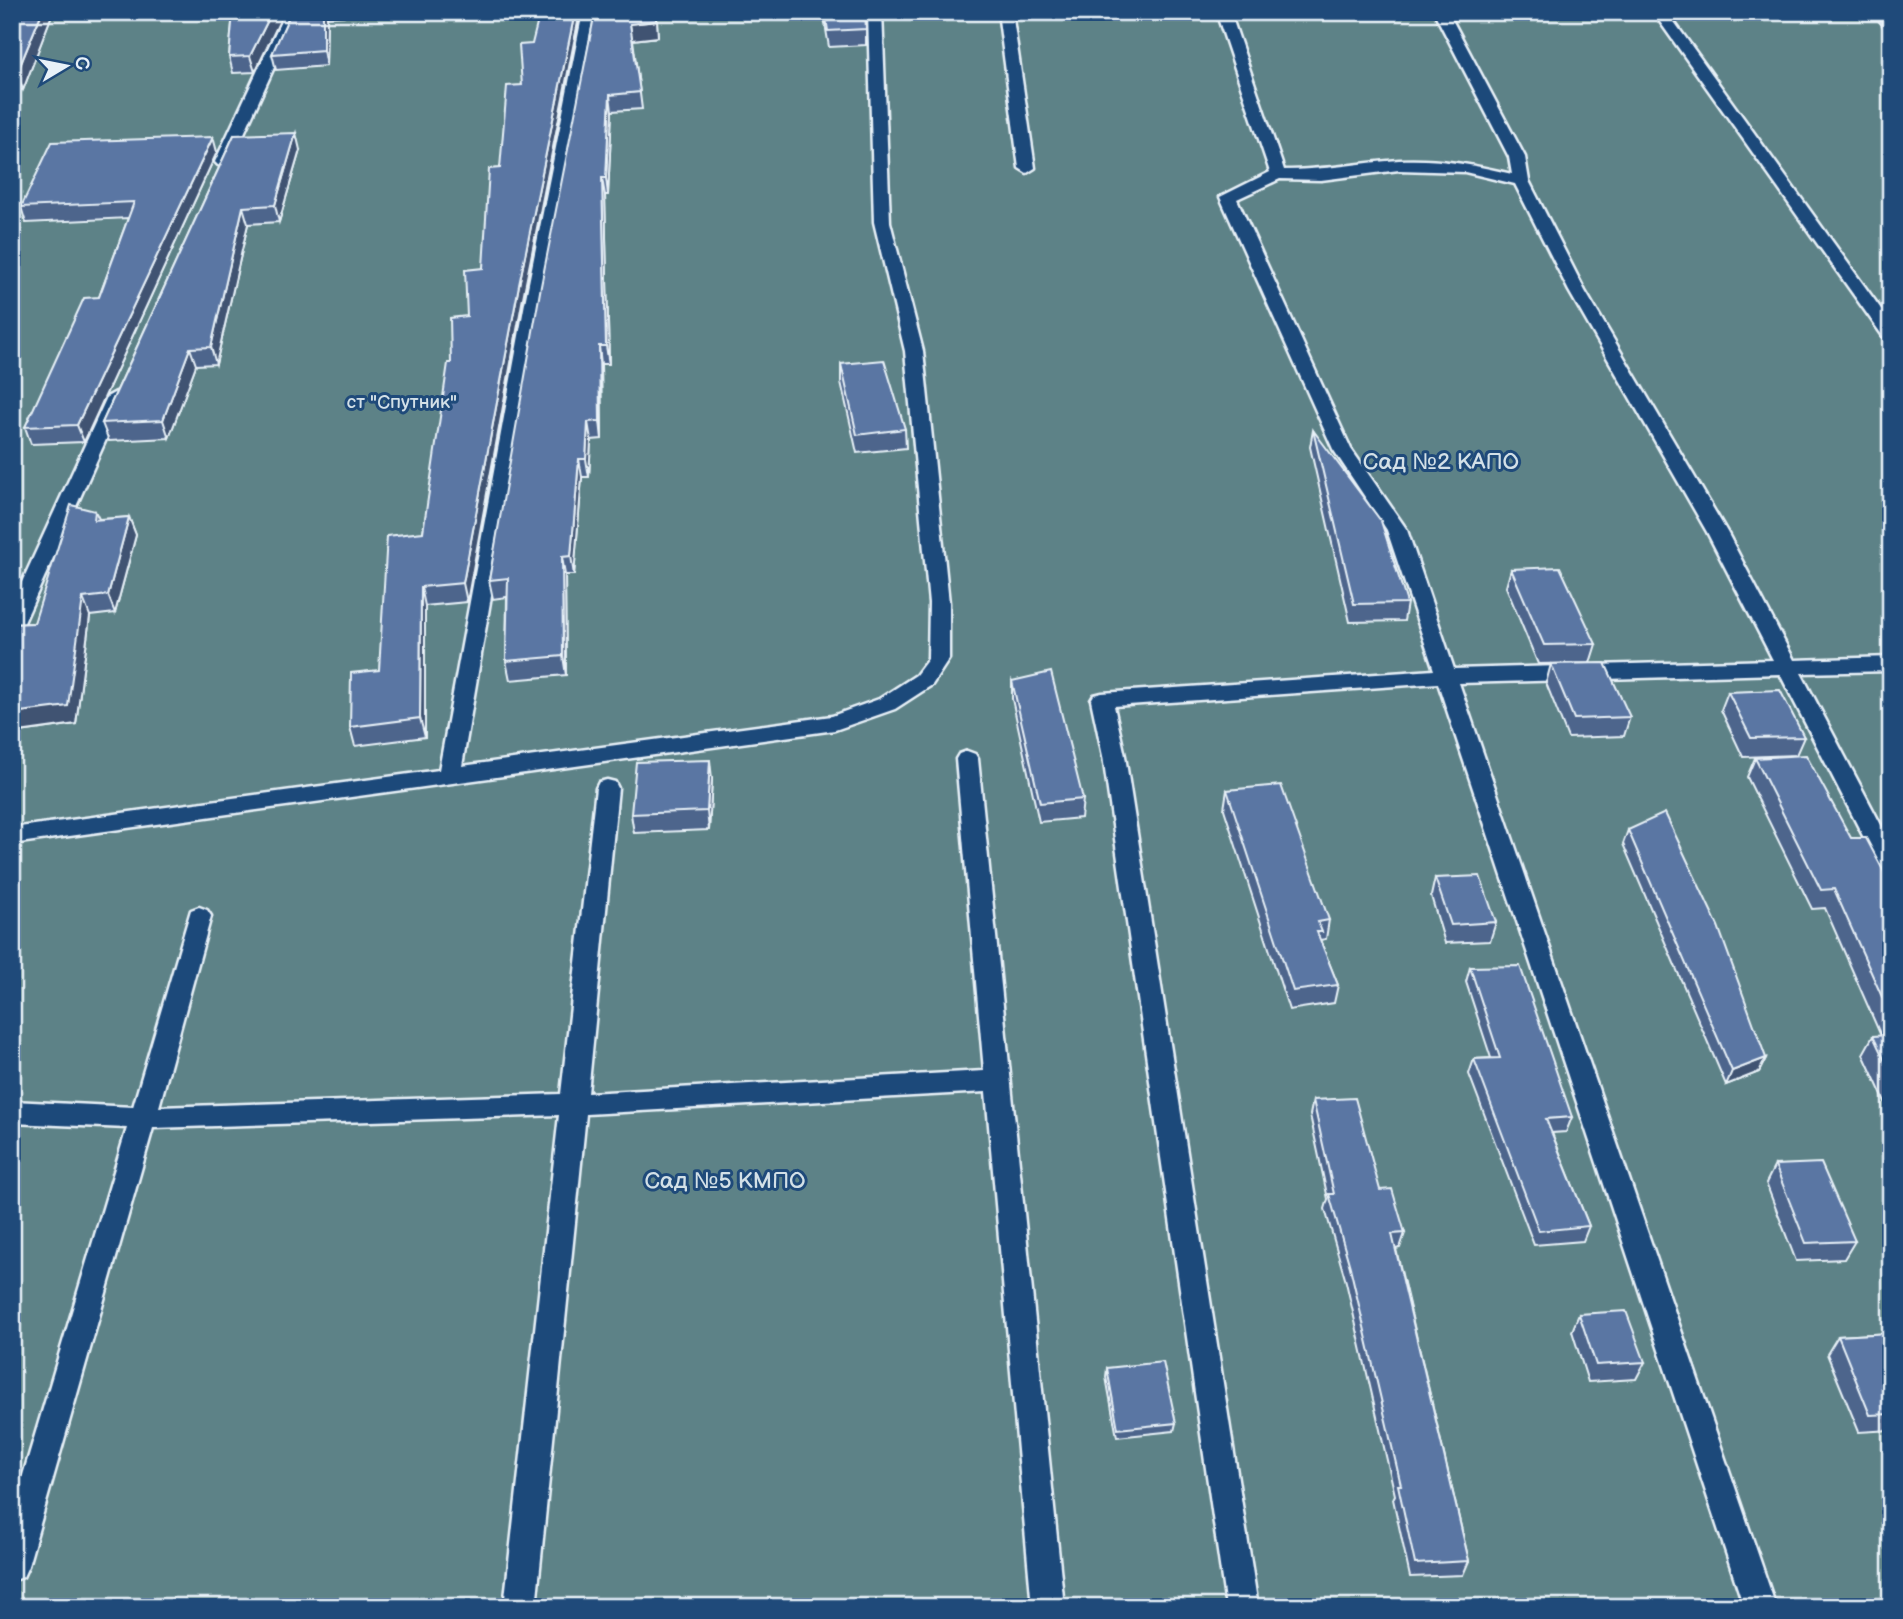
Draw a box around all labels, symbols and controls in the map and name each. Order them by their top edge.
north arrow [32,32,102,102]
text: С [69,55,94,72]
park label: ст "Спутник" [347,391,457,414]
park label: Сад №2 КАПО [1363,448,1519,476]
park label: Сад №5 КМПО [644,1167,806,1195]

